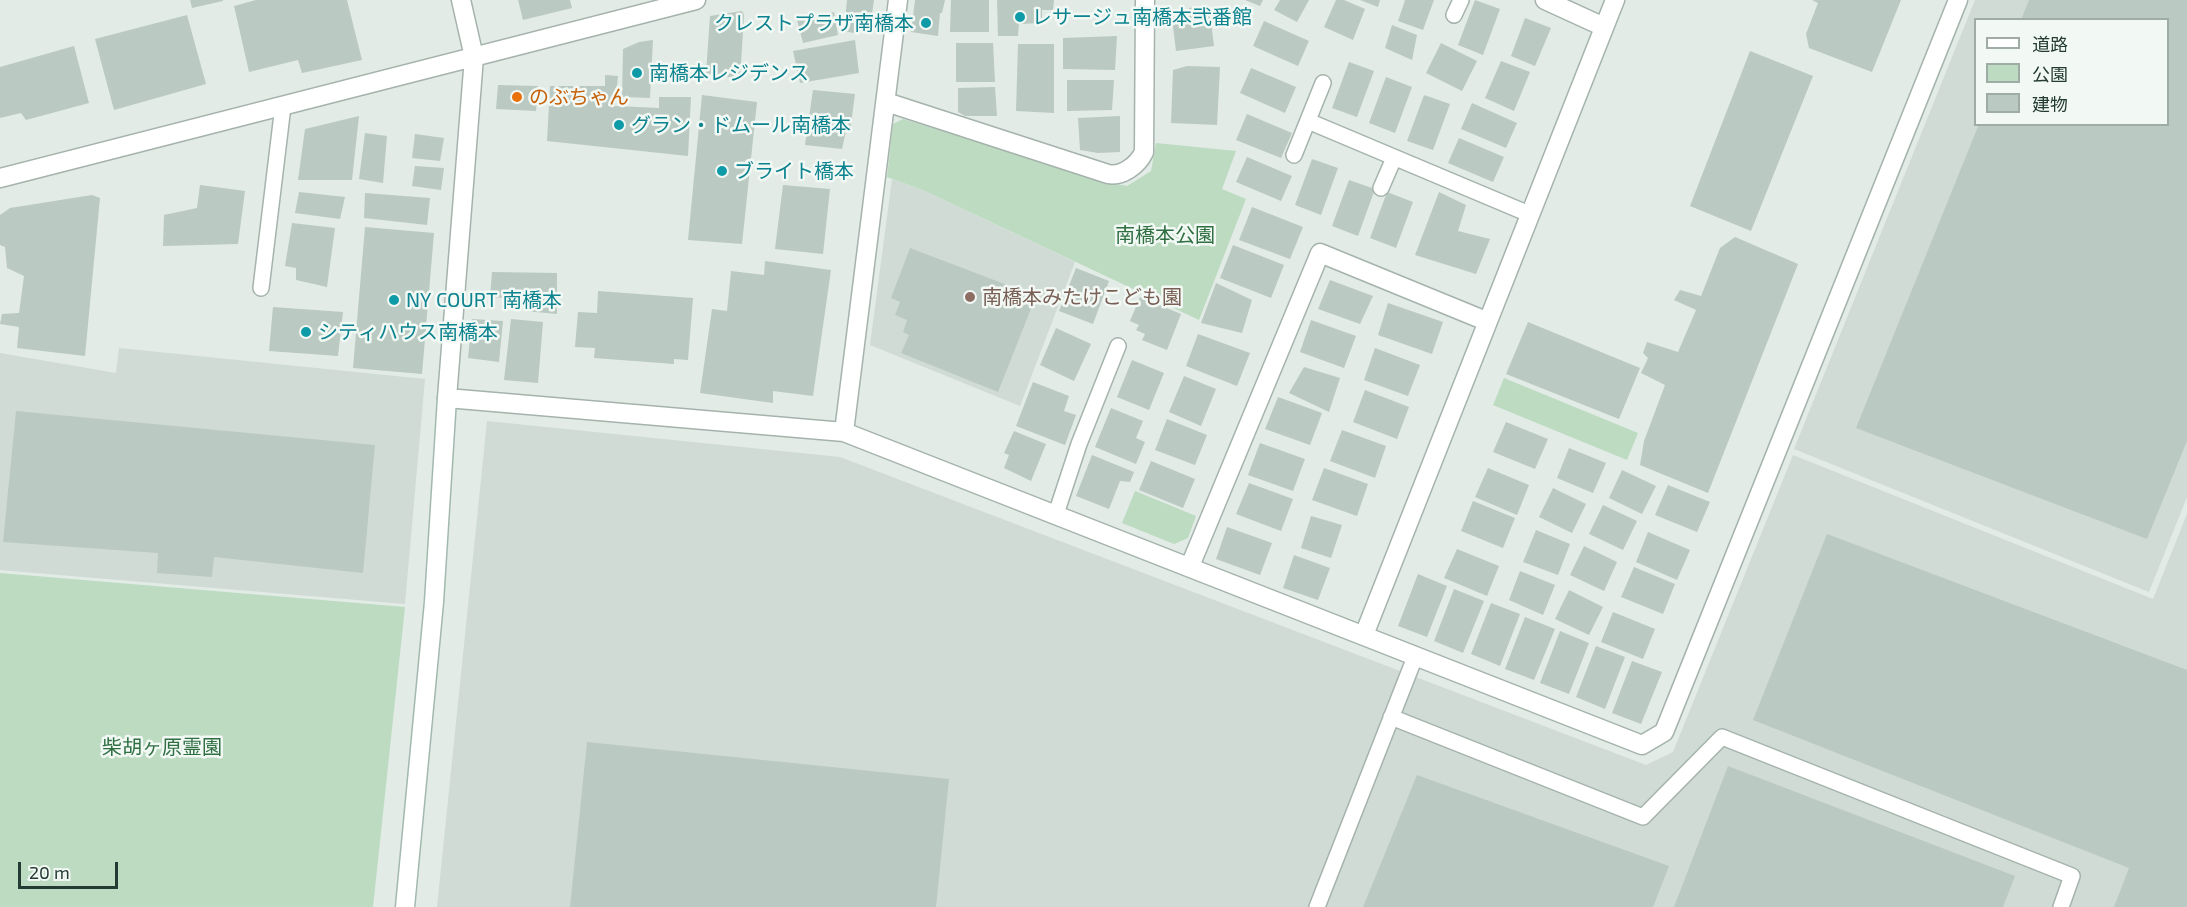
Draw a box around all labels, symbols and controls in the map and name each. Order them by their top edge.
place label: レサージュ南橋本弐番館 [1032,5,1252,29]
marker: レサージュ南橋本弐番館 [1013,10,1027,24]
place label: クレストプラザ南橋本 [714,11,914,35]
marker: クレストプラザ南橋本 [919,16,933,30]
legend [1974,18,2169,126]
text: 道路 [2032,33,2068,55]
place label: 南橋本レジデンス [649,61,809,85]
text: 公園 [2032,63,2068,85]
marker: 南橋本レジデンス [630,66,644,80]
place label: のぶちゃん [529,85,629,109]
marker: のぶちゃん [510,90,524,104]
text: 建物 [2032,93,2068,115]
place label: グラン・ドムール南橋本 [631,113,851,137]
marker: グラン・ドムール南橋本 [612,118,626,132]
place label: ブライト橋本 [734,159,854,183]
marker: ブライト橋本 [715,164,729,178]
park label: 南橋本公園 [1115,223,1215,247]
place label: 南橋本みたけこども園 [982,285,1182,309]
place label: NY COURT 南橋本 [406,288,562,312]
marker: 南橋本みたけこども園 [963,290,977,304]
marker: NY COURT 南橋本 [387,293,401,307]
place label: シティハウス南橋本 [318,320,498,344]
marker: シティハウス南橋本 [299,325,313,339]
park label: 柴胡ヶ原霊園 [102,735,222,759]
scale bar [21,850,122,888]
text: 20 m [29,861,70,883]

